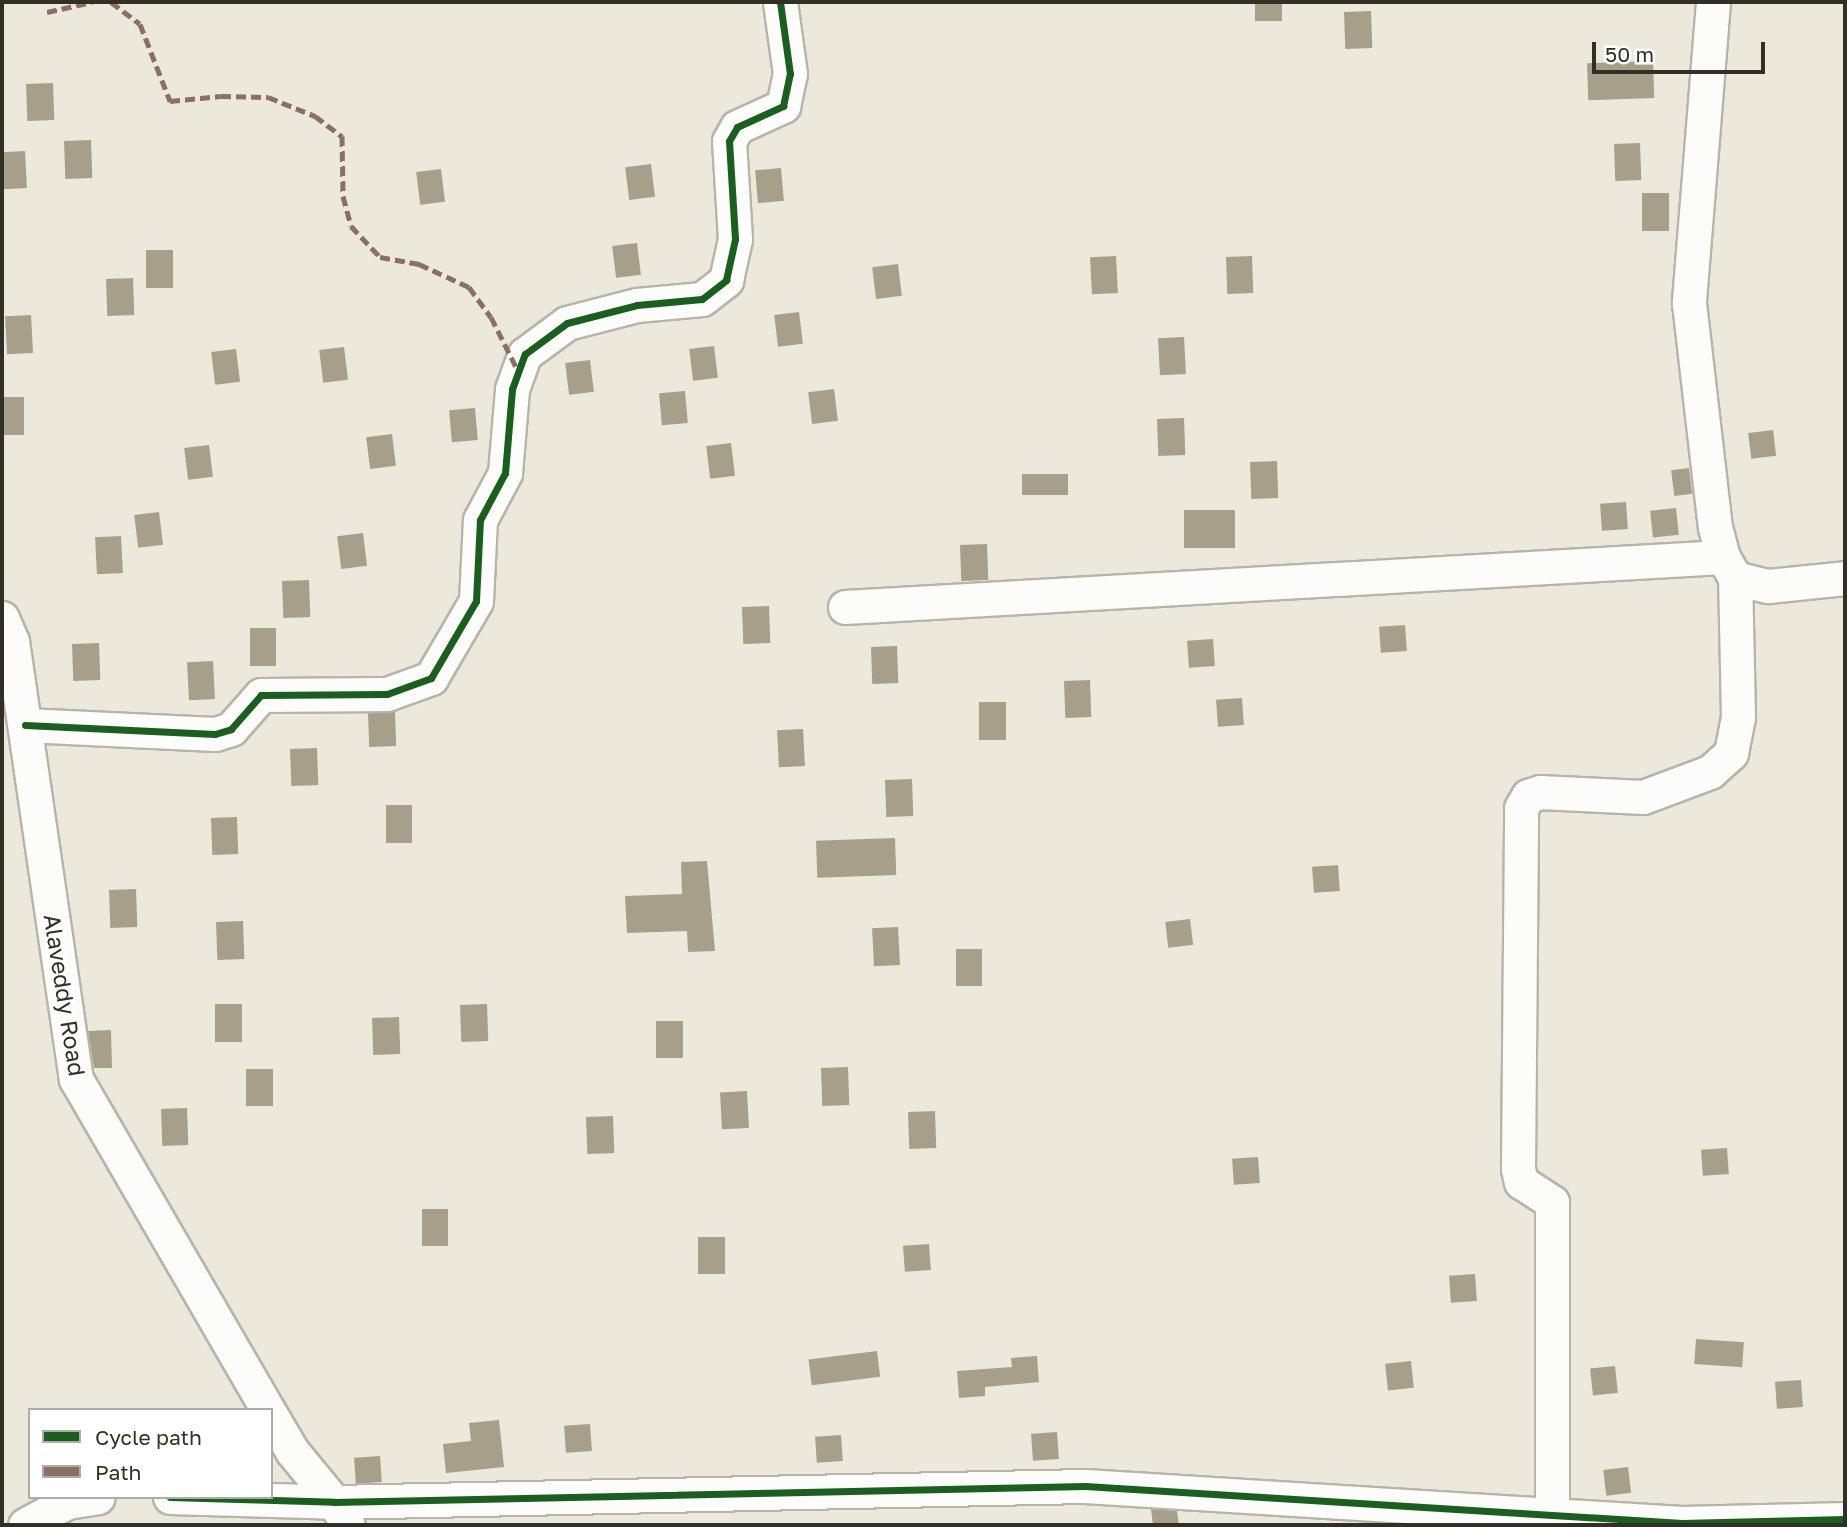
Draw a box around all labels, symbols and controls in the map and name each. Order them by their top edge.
scale bar [1595,28,1768,72]
text: 50 m [1605,41,1654,67]
street label: Alaveddy Road [39,912,91,1078]
legend [28,1408,273,1499]
text: Cycle path [95,1424,202,1450]
text: Path [95,1459,142,1485]

